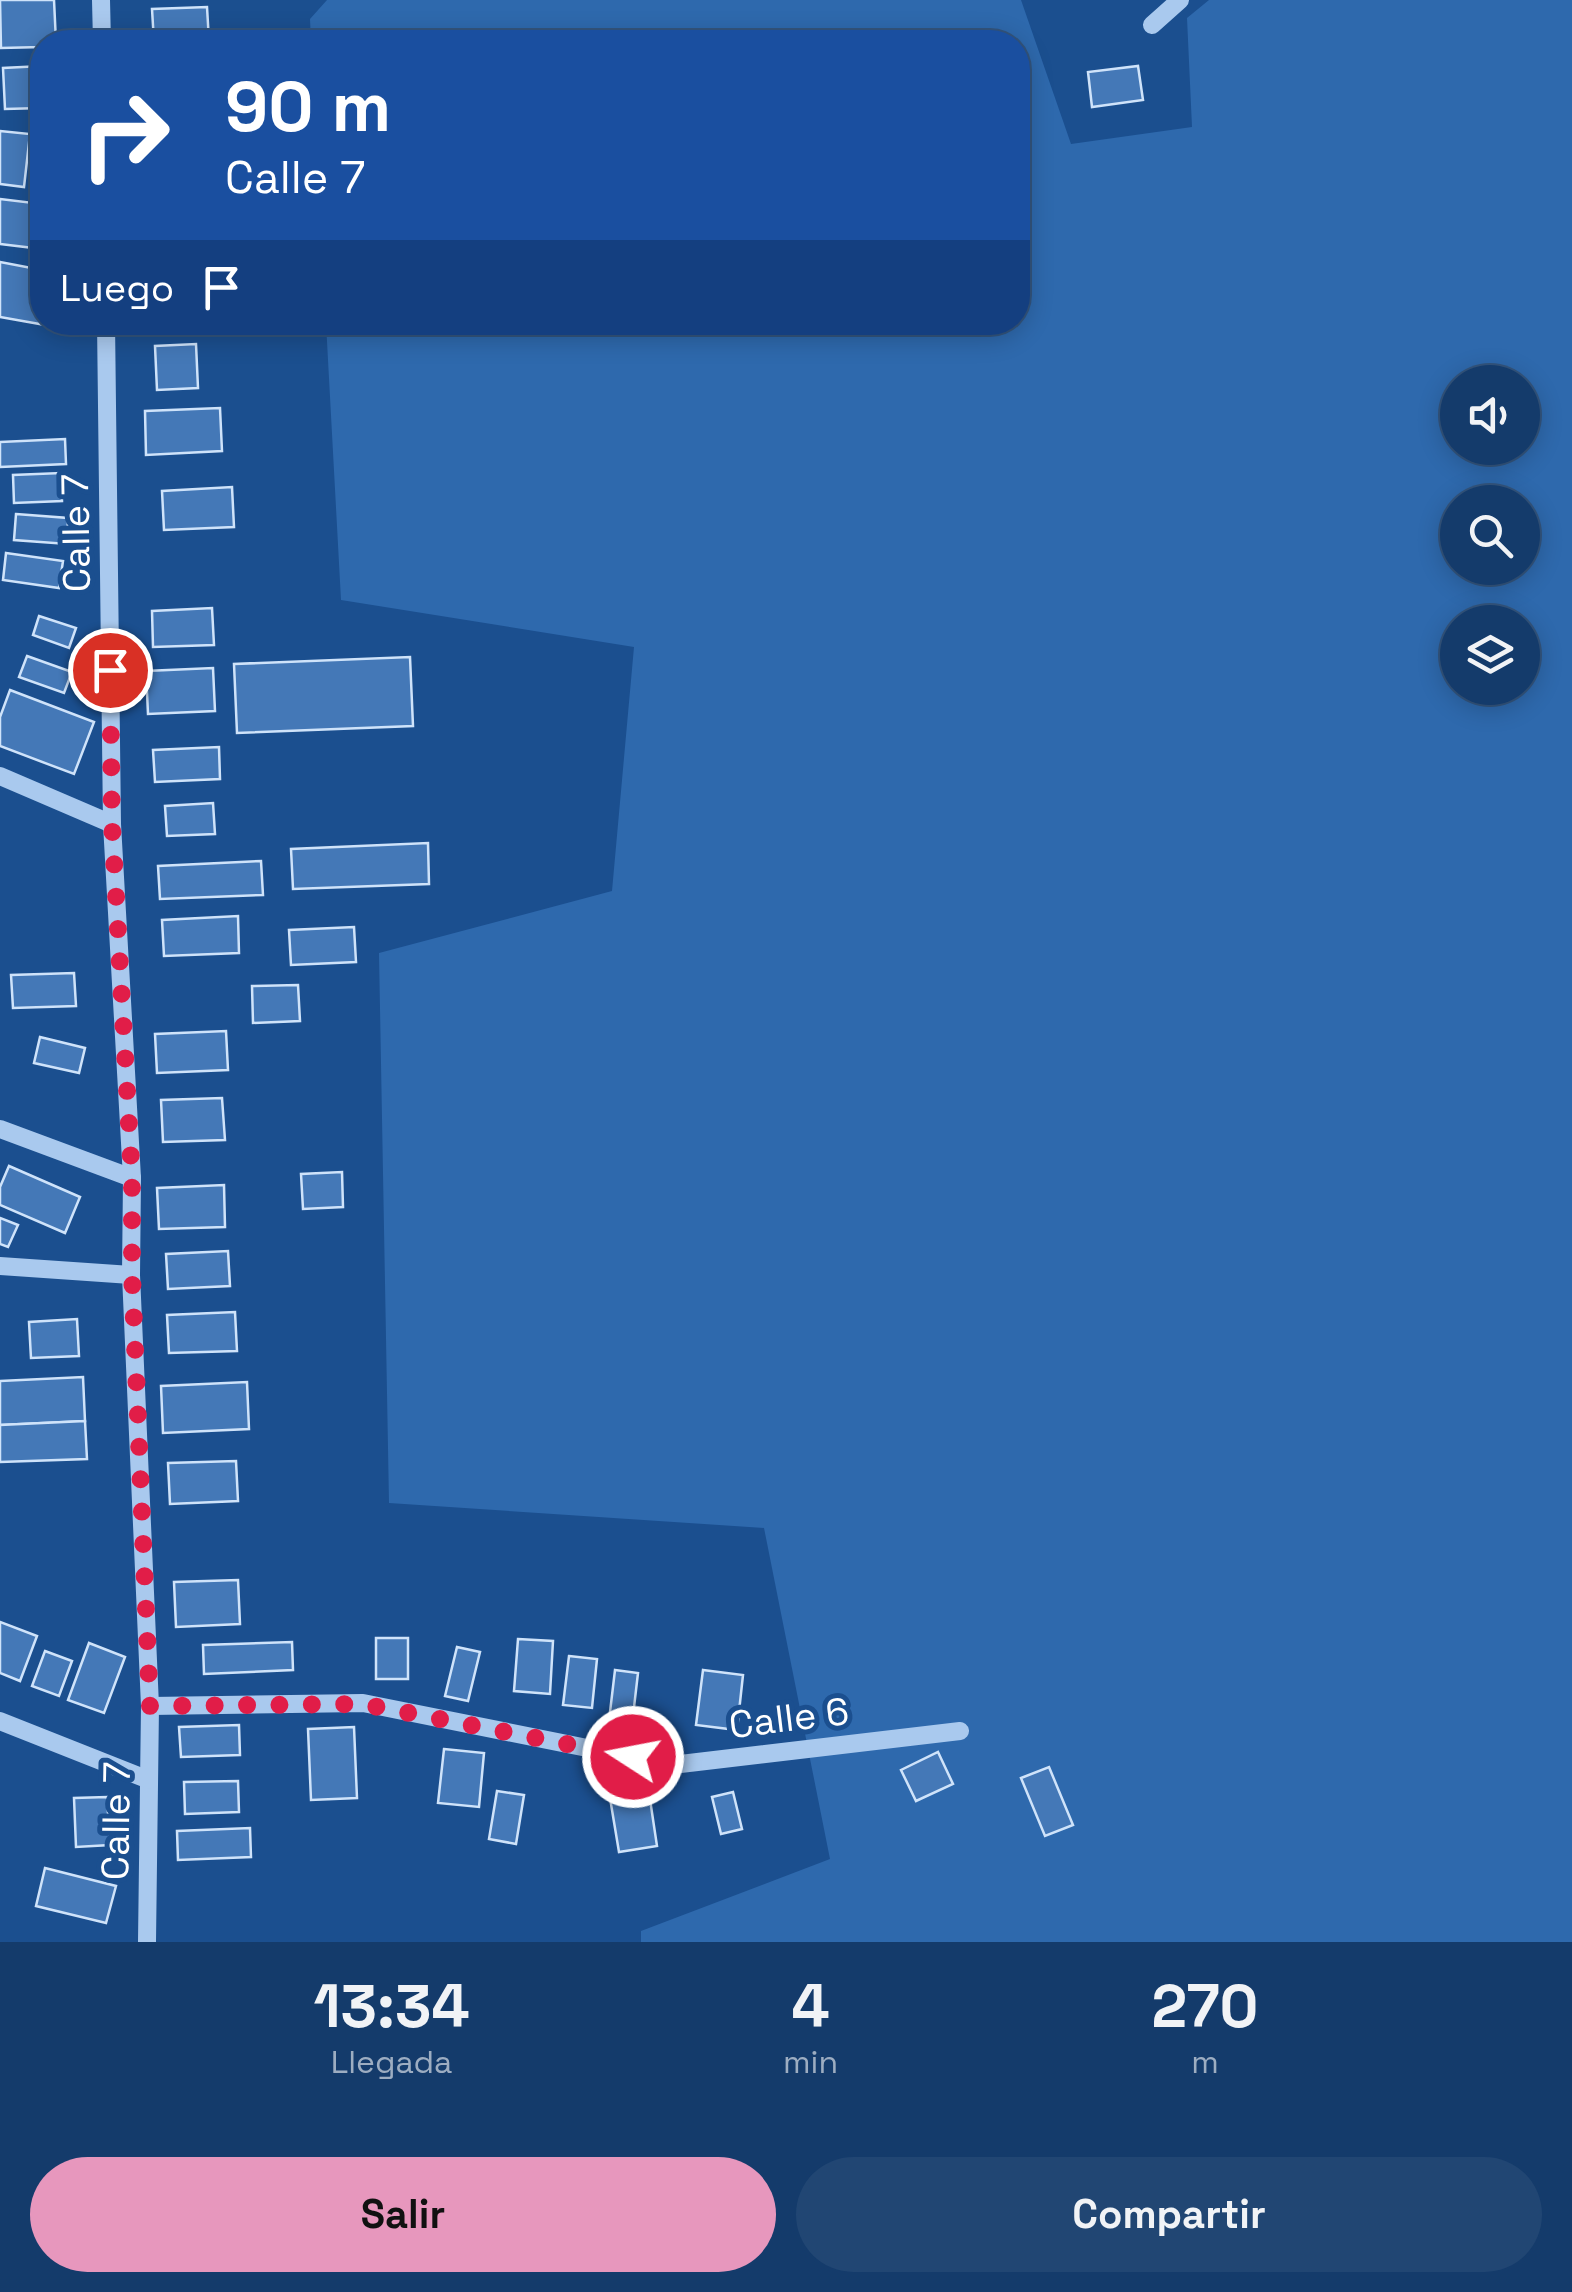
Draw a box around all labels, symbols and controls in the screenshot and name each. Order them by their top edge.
text: 90 m [225,62,391,151]
icon: right [60,70,190,200]
text: Calle 7 [225,149,365,206]
icon: arrive [194,260,249,315]
text: Luego [60,264,174,312]
map controls [1440,365,1540,705]
button: sound [1440,365,1540,465]
street label: Calle 7 [51,473,101,593]
button: search [1440,485,1540,585]
button: layers [1440,605,1540,705]
pin [68,628,153,713]
icon: arrive [83,643,138,698]
street label: Calle 6 [726,1687,852,1749]
position arrow [581,1705,685,1809]
street label: Calle 7 [91,1761,141,1881]
text: 13:34 [313,1968,470,2045]
text: 4 [792,1968,830,2045]
text: 270 [1152,1968,1258,2045]
text: Llegada [331,2042,452,2082]
text: min [783,2042,838,2082]
text: m [1191,2042,1219,2082]
button: Salir [30,2157,776,2272]
button: Compartir [796,2157,1542,2272]

